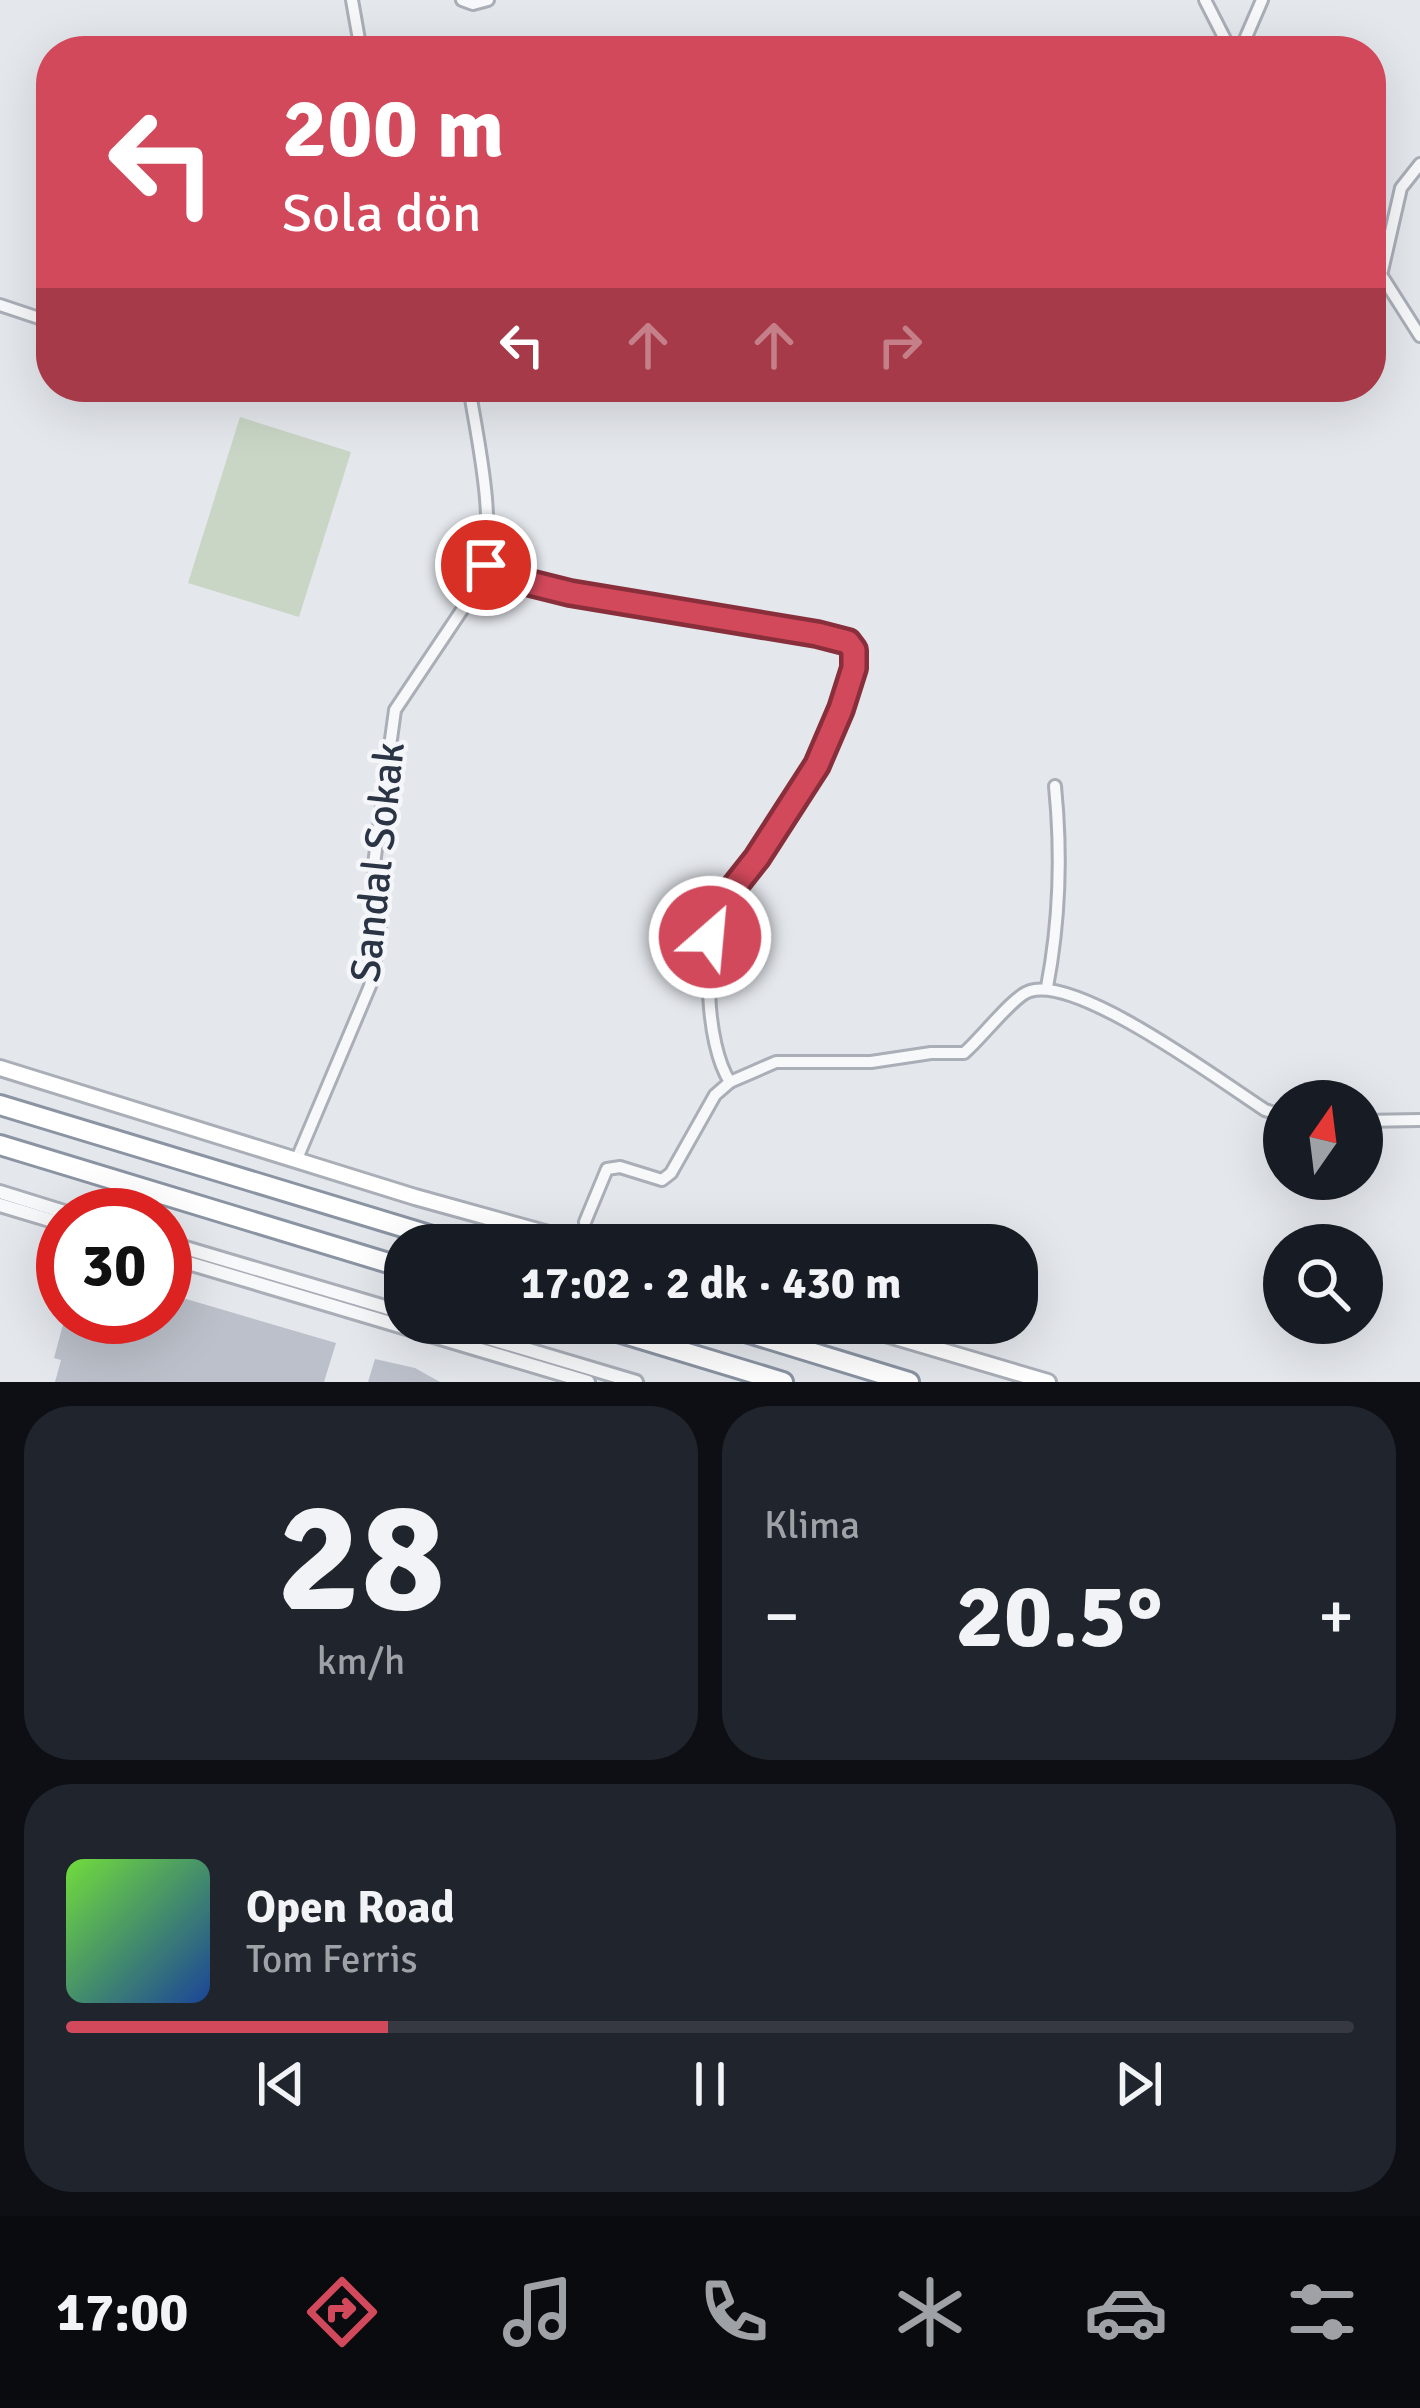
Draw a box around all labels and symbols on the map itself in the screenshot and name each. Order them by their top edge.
pin [435,514,537,616]
street label: Sandal Sokak [340,739,416,985]
position arrow [647,874,773,1000]
north arrow [1263,1080,1383,1200]
speed limit sign: 30 [36,1188,192,1344]

